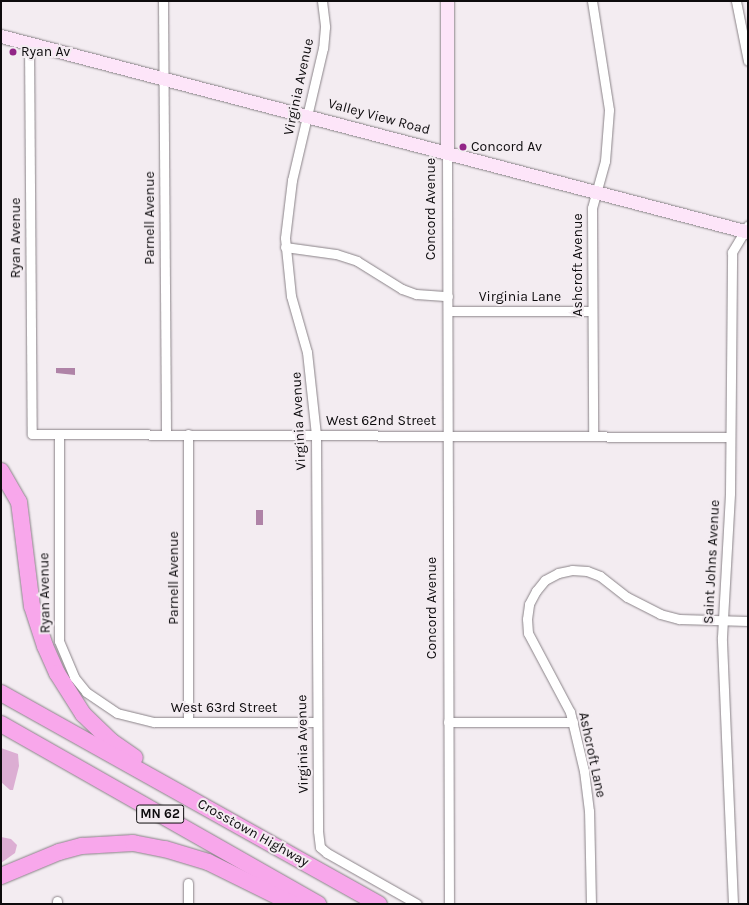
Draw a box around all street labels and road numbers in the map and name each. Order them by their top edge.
street label: Virginia Avenue [281,37,317,137]
street label: Valley View Road [326,95,432,139]
street label: Concord Avenue [423,158,439,260]
street label: Parnell Avenue [142,171,158,265]
street label: Ryan Avenue [8,198,24,278]
street label: Ashcroft Avenue [570,213,586,317]
street label: Virginia Lane [479,289,561,305]
street label: Virginia Avenue [288,371,310,471]
street label: West 62nd Street [326,413,436,429]
street label: Saint Johns Avenue [700,499,724,625]
street label: Parnell Avenue [166,531,182,625]
street label: Ryan Avenue [36,553,54,633]
street label: Concord Avenue [424,557,440,659]
street label: Virginia Avenue [294,695,312,793]
street label: West 63rd Street [171,700,277,716]
street label: Ashcroft Lane [575,711,609,799]
street label: Crosstown Highway [194,795,312,871]
road number: MN 62 [136,803,184,825]

